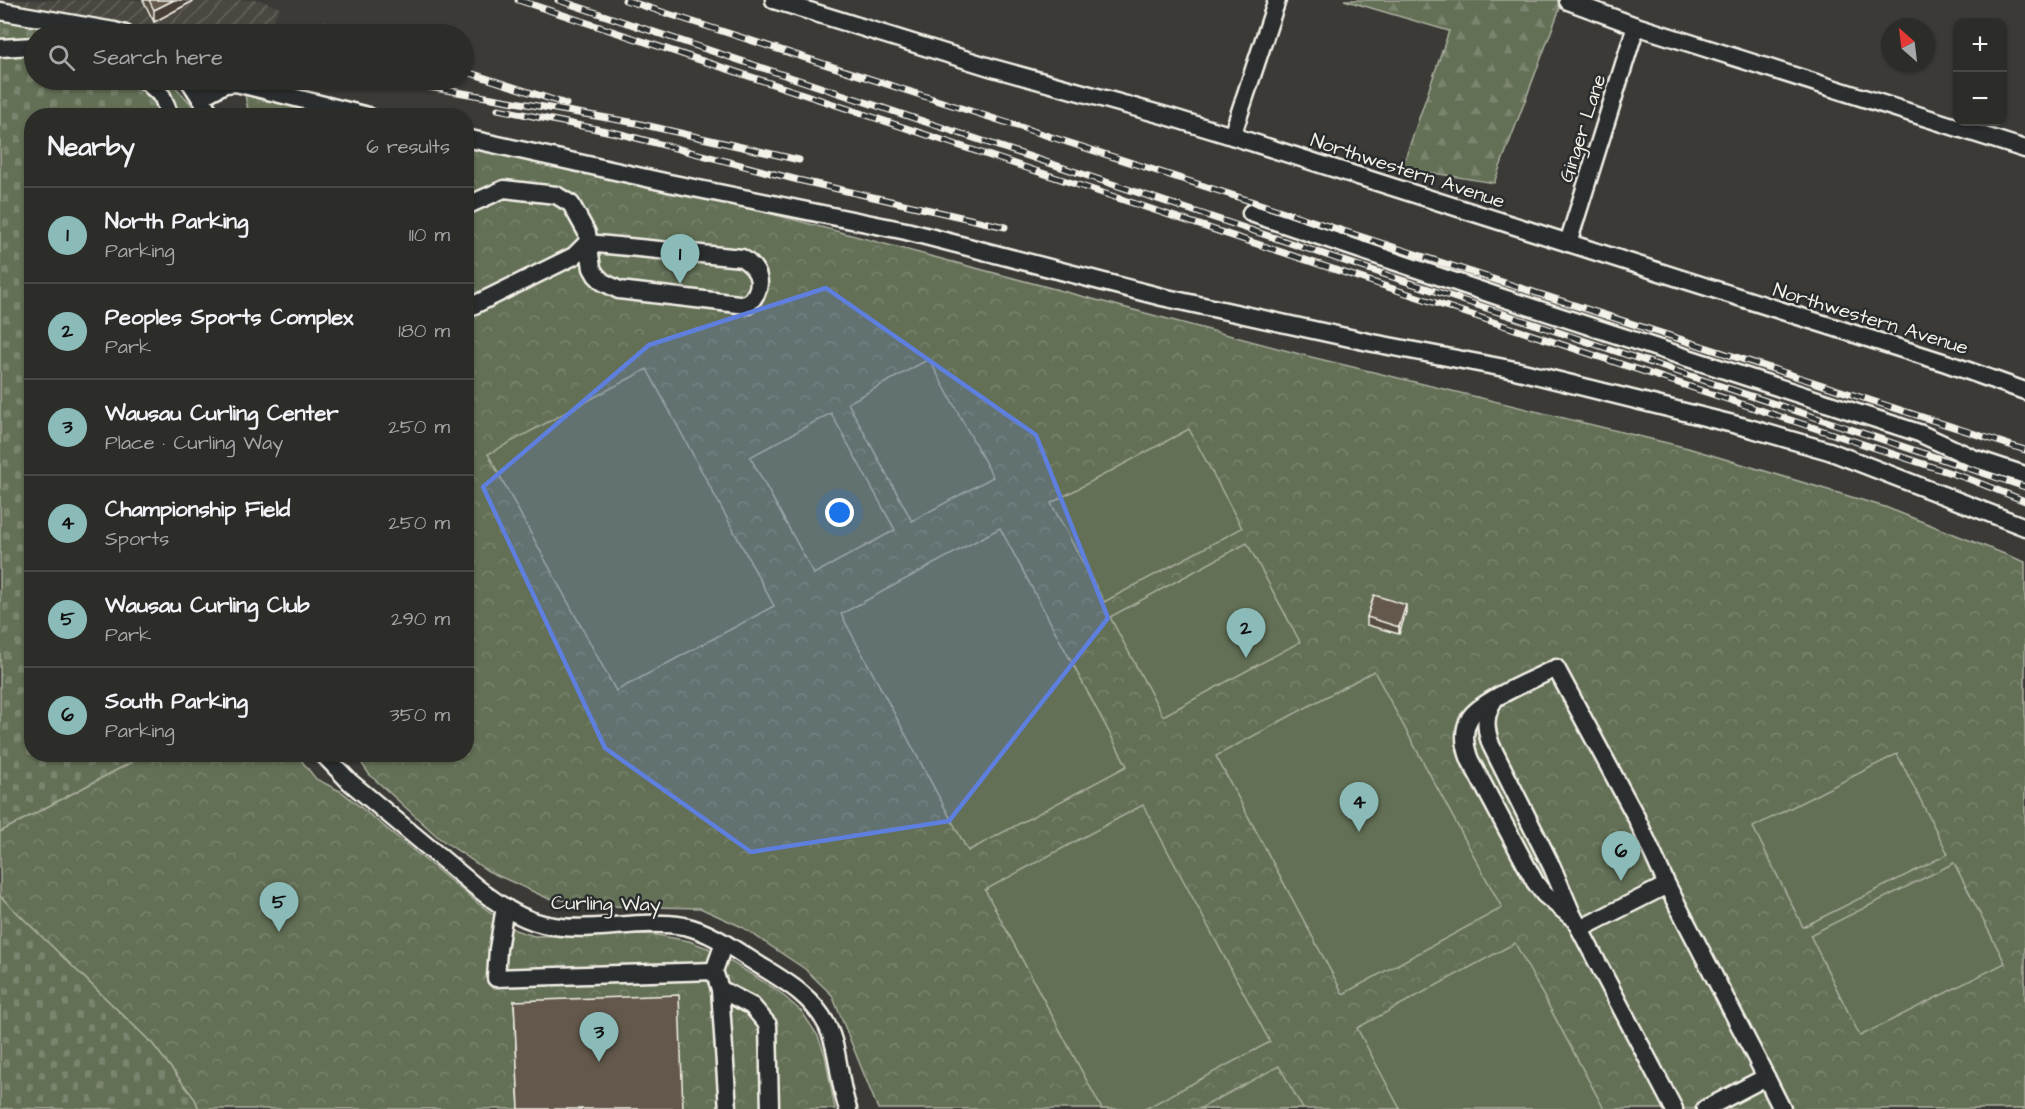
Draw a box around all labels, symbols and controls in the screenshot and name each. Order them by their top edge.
north arrow [1881,18,1935,72]
map controls [1953,18,2007,126]
button: + [1953,18,2007,72]
search box [24,24,474,90]
icon: search [45,41,78,74]
text: Search here [93,42,223,73]
street label: Ginger Lane [1552,71,1615,186]
button: − [1953,72,2007,126]
street label: Northwestern Avenue [1307,126,1509,216]
text: Nearby [48,129,135,165]
text: 6 results [366,133,450,161]
text: North Parking [105,206,248,237]
text: 1 [66,221,69,249]
text: 110 m [409,221,450,249]
pin: 1 [660,234,700,284]
text: Parking [105,237,175,265]
street label: Northwestern Avenue [1770,276,1972,362]
text: Peoples Sports Complex [105,302,353,333]
text: 2 [62,317,73,345]
text: 180 m [398,317,450,345]
text: Park [105,333,151,361]
text: Wausau Curling Center [105,398,339,429]
text: 3 [62,413,73,441]
text: 250 m [388,413,450,441]
text: Place · Curling Way [105,429,283,457]
text: Championship Field [105,494,290,525]
your location [825,498,854,527]
text: 4 [61,509,74,537]
text: 250 m [388,509,450,537]
text: Sports [105,525,169,553]
text: Wausau Curling Club [105,590,310,621]
text: 5 [60,605,75,633]
text: 290 m [391,605,450,633]
pin: 2 [1226,608,1266,658]
text: Park [105,621,151,649]
text: South Parking [105,686,248,717]
text: 6 [61,701,74,729]
text: 350 m [389,701,450,729]
text: Parking [105,717,175,745]
pin: 4 [1340,782,1378,832]
pin: 6 [1602,832,1640,881]
pin: 5 [260,882,298,932]
street label: Curling Way [551,889,661,920]
pin: 3 [580,1012,618,1062]

